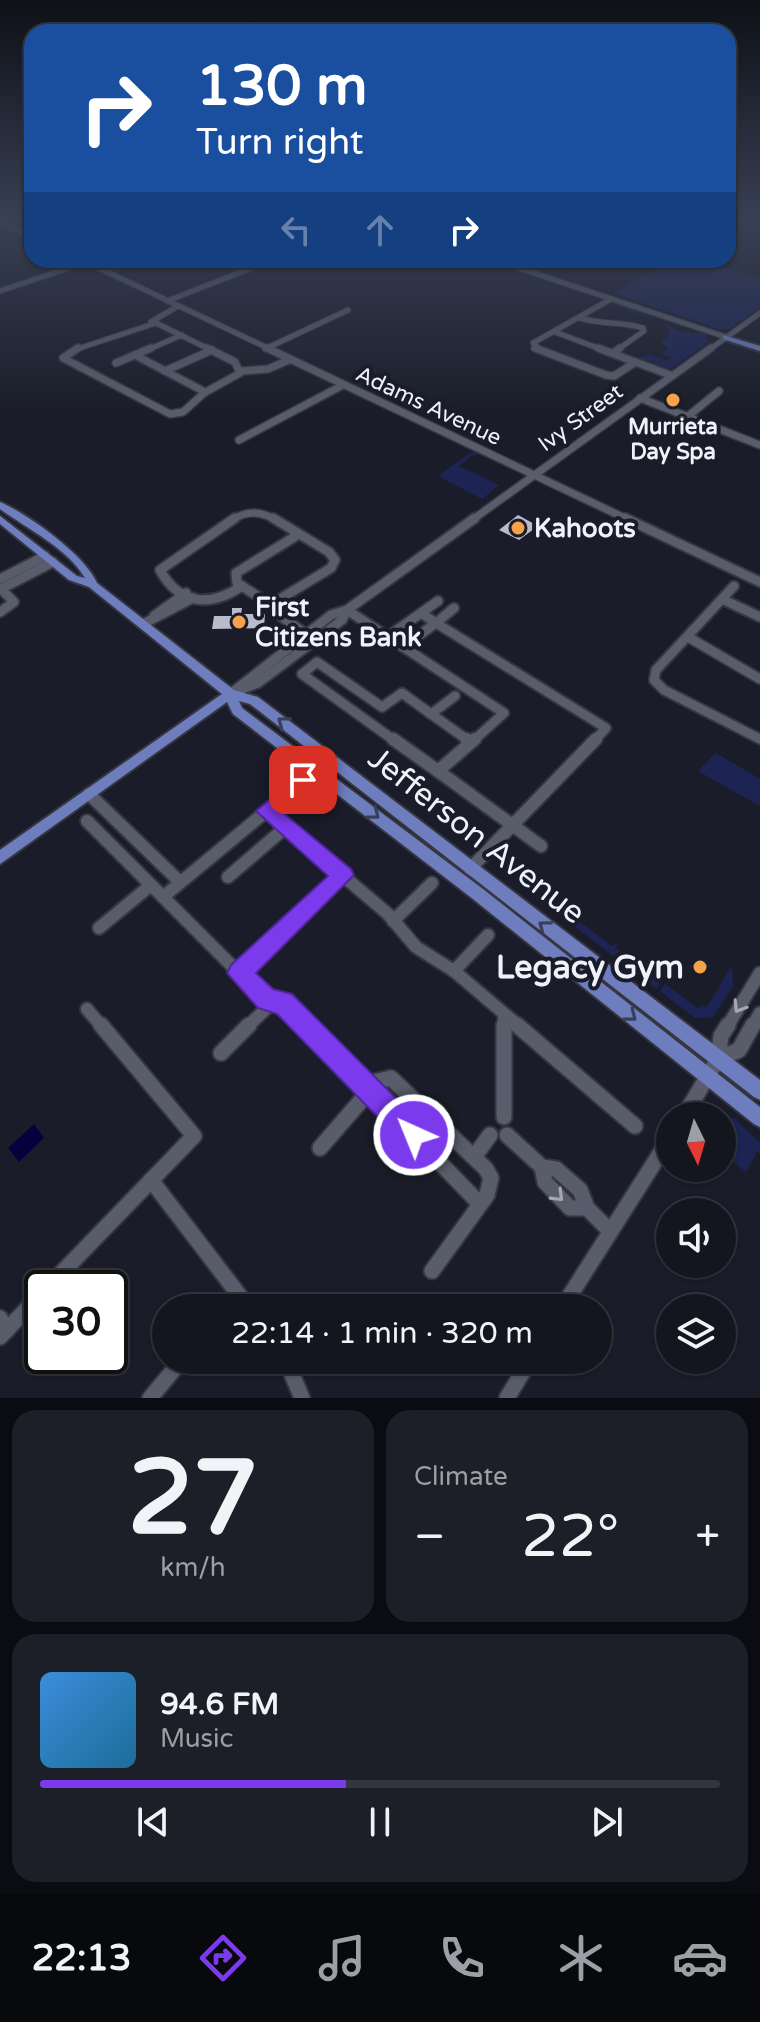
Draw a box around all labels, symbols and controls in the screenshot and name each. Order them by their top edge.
text: 130 m [196,53,367,120]
icon: right [64,56,168,160]
text: Turn right [196,121,363,164]
icon: left [274,208,318,252]
icon: ahead [358,208,402,252]
icon: right [442,208,486,252]
street label: Adams Avenue [352,361,505,451]
street label: Ivy Street [533,378,628,457]
marker: Murrieta Day Spa [664,391,682,409]
place label: Murrieta Day Spa [628,414,718,465]
place label: Kahoots [534,513,636,544]
marker: Kahoots [509,519,527,537]
place label: First Citizens Bank [255,592,421,653]
marker: First Citizens Bank [230,613,248,631]
one-way arrow [277,718,292,732]
street label: Jefferson Avenue [361,739,592,932]
pin [269,746,337,814]
icon: arrive [281,758,325,802]
one-way arrow [365,804,380,818]
one-way arrow [538,921,553,935]
place label: Legacy Gym [496,949,684,987]
marker: Legacy Gym [691,958,709,976]
one-way arrow [734,998,749,1012]
one-way arrow [622,1006,637,1020]
position arrow [372,1093,456,1177]
north arrow [656,1102,736,1182]
map controls [656,1102,736,1374]
one-way arrow [549,1187,563,1201]
button: sound [656,1198,736,1278]
speed limit sign: 30 [24,1270,128,1374]
button: layers [656,1294,736,1374]
text: 22:14 · 1 min · 320 m [231,1315,533,1352]
text: 27 [128,1437,258,1562]
text: Climate [414,1461,508,1492]
text: 22° [521,1501,619,1573]
text: − [414,1511,445,1564]
text: + [695,1511,720,1564]
text: km/h [160,1552,226,1583]
text: 94.6 FM [160,1686,279,1723]
text: Music [160,1723,233,1754]
icon: previous [131,1800,175,1844]
icon: pause [358,1800,402,1844]
icon: next [585,1800,629,1844]
icon: directions [195,1930,251,1986]
icon: music [314,1930,370,1986]
icon: phone [434,1930,490,1986]
icon: climate [553,1930,609,1986]
icon: car [672,1930,728,1986]
text: 22:13 [32,1937,131,1980]

